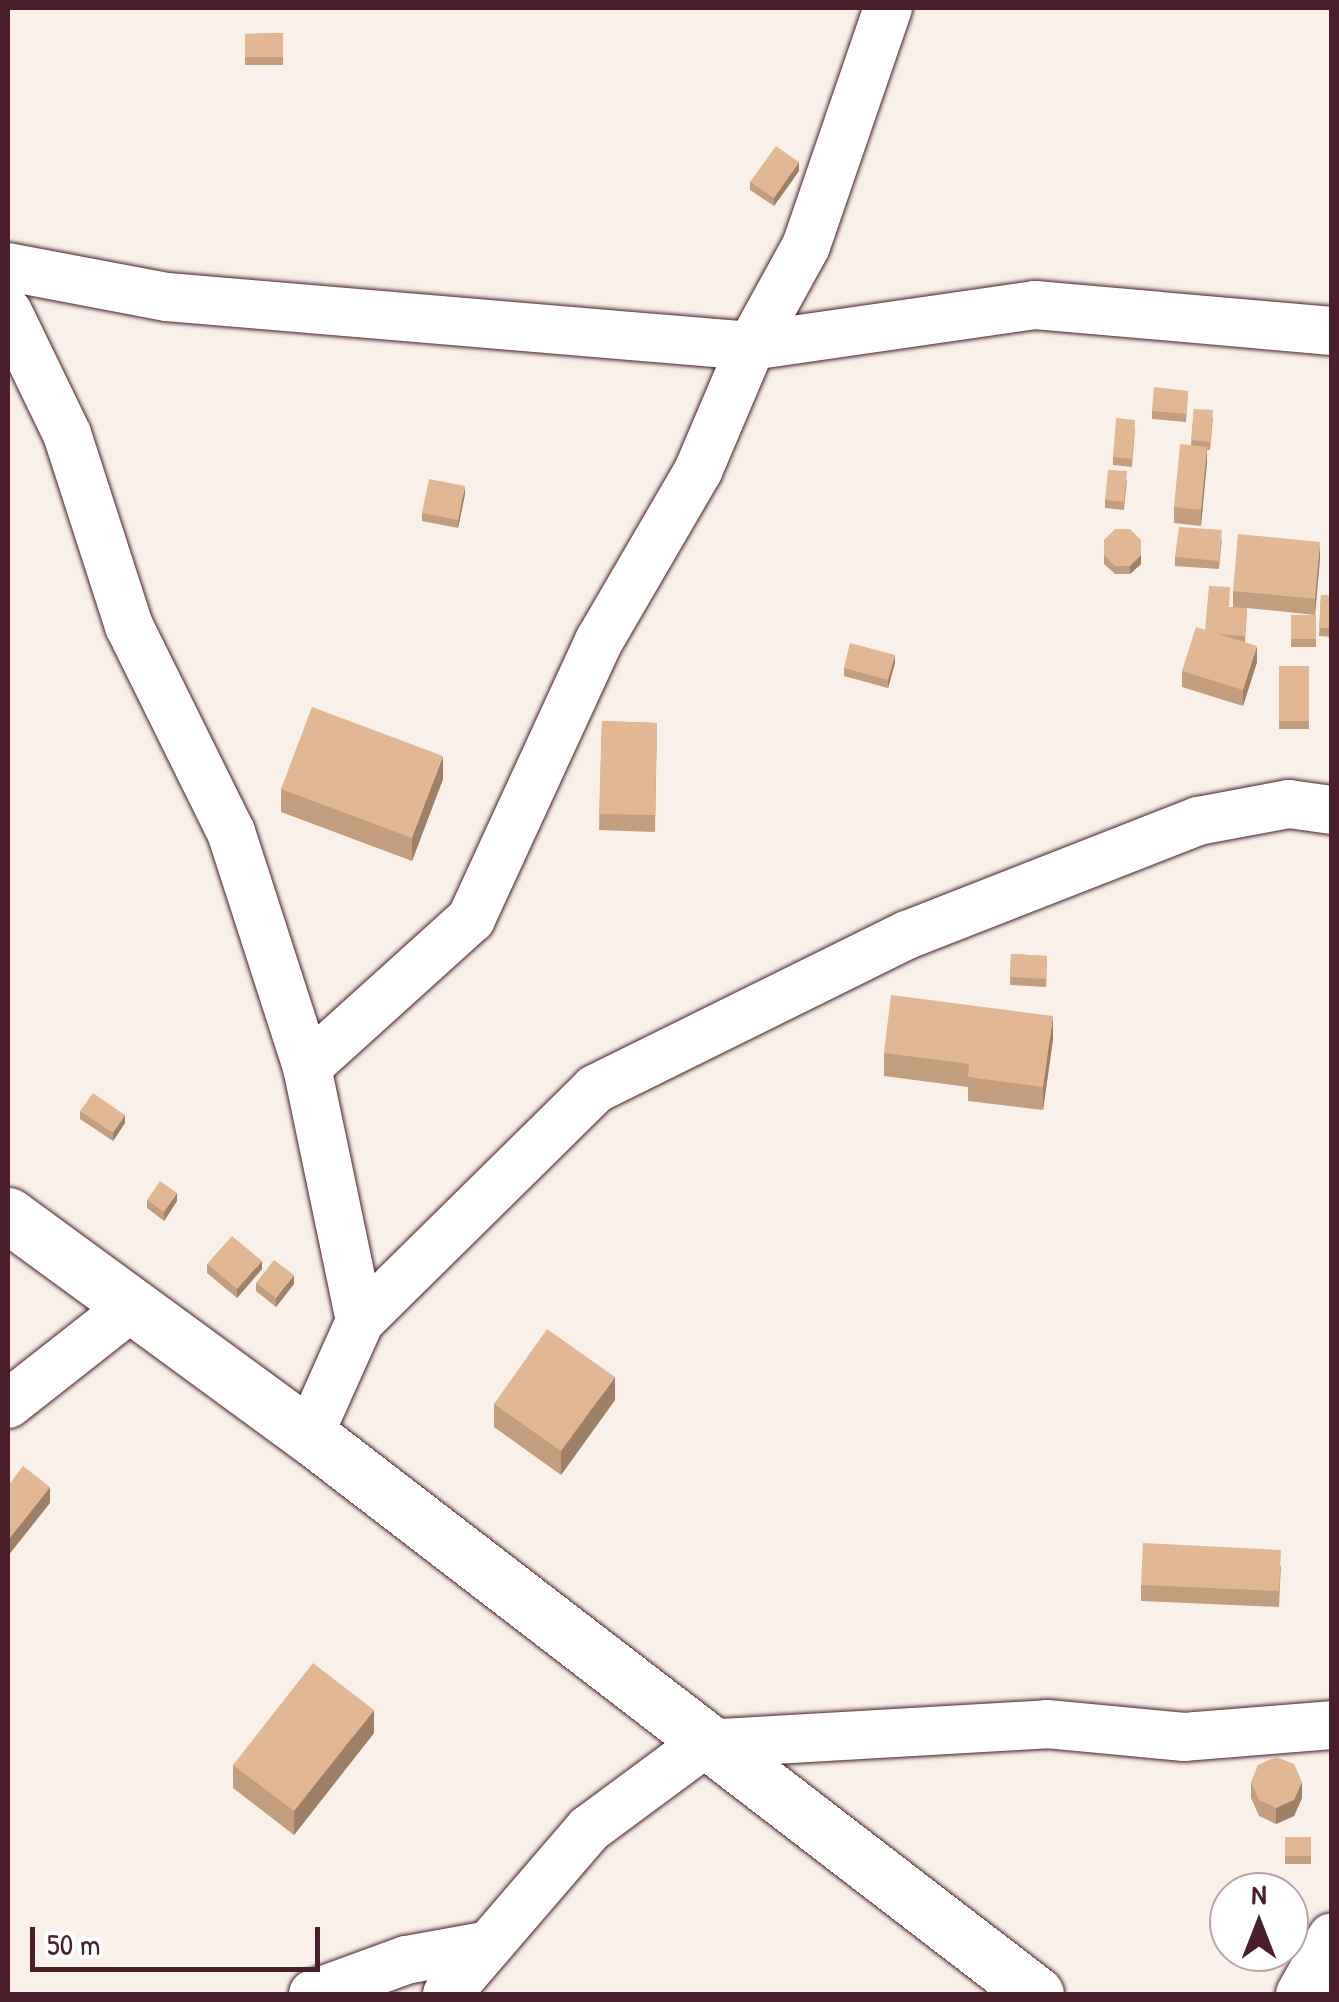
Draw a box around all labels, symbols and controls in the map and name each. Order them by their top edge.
north arrow [1209,1872,1309,1972]
text: N [1252,1875,1266,1913]
scale bar [35,1907,325,1969]
text: 50 m [47,1924,100,1964]

